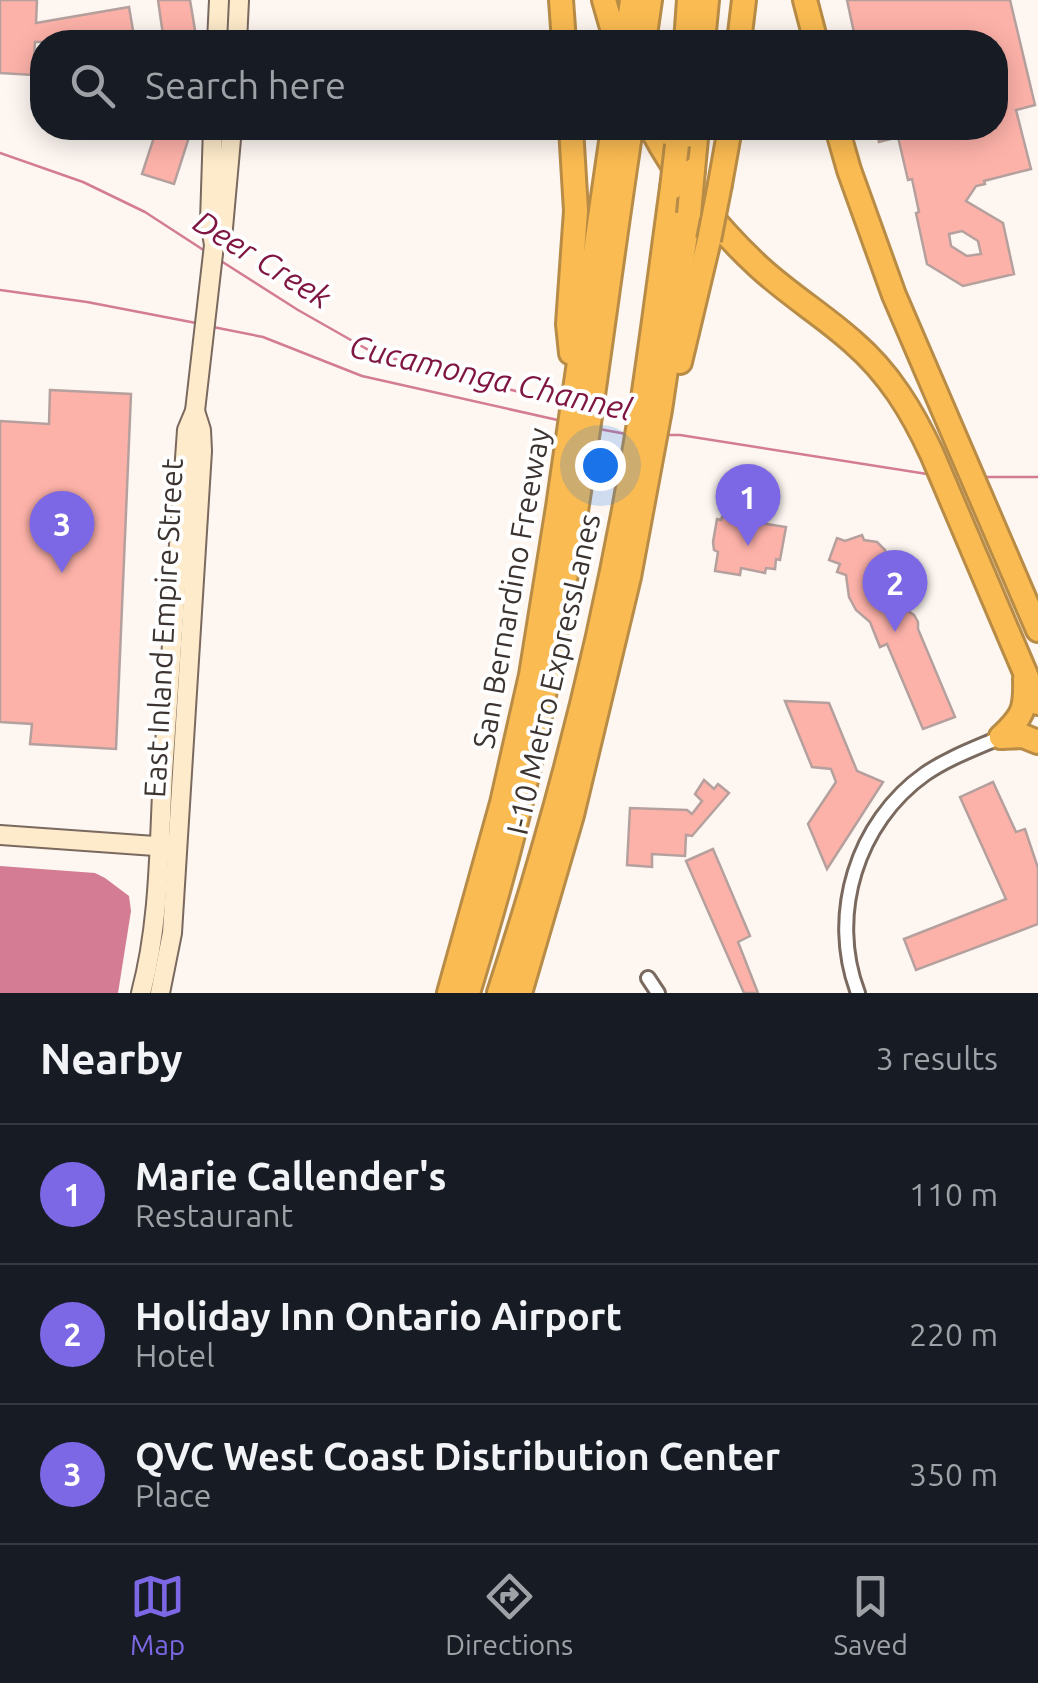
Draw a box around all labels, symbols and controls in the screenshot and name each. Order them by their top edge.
search box [30,30,1008,140]
icon: search [65,58,120,113]
text: Search here [145,64,346,106]
water label: Deer Creek [188,203,339,316]
water label: Cucamonga Channel [346,327,636,427]
street label: San Bernardino Freeway [466,425,556,751]
your location [575,440,626,491]
street label: East Inland Empire Street [137,457,189,799]
pin: 1 [716,464,780,546]
pin: 3 [30,490,94,573]
street label: I-10 Metro ExpressLanes [499,510,607,838]
pin: 2 [862,550,928,632]
text: Nearby [40,1035,183,1082]
text: 3 results [876,1040,998,1076]
text: Marie Callender's [135,1155,446,1197]
text: 1 [63,1176,82,1212]
text: 110 m [909,1176,998,1212]
text: Restaurant [135,1197,293,1233]
text: Holiday Inn Ontario Airport [135,1295,622,1337]
text: 2 [63,1316,82,1352]
text: 220 m [909,1316,998,1352]
text: Hotel [135,1337,215,1373]
text: QVC West Coast Distribution Center [135,1435,780,1477]
text: 3 [63,1456,82,1492]
text: 350 m [909,1456,998,1492]
text: Place [135,1477,211,1513]
tab: Map [130,1569,185,1660]
tab: Directions [445,1569,573,1660]
tab: Saved [833,1569,908,1660]

